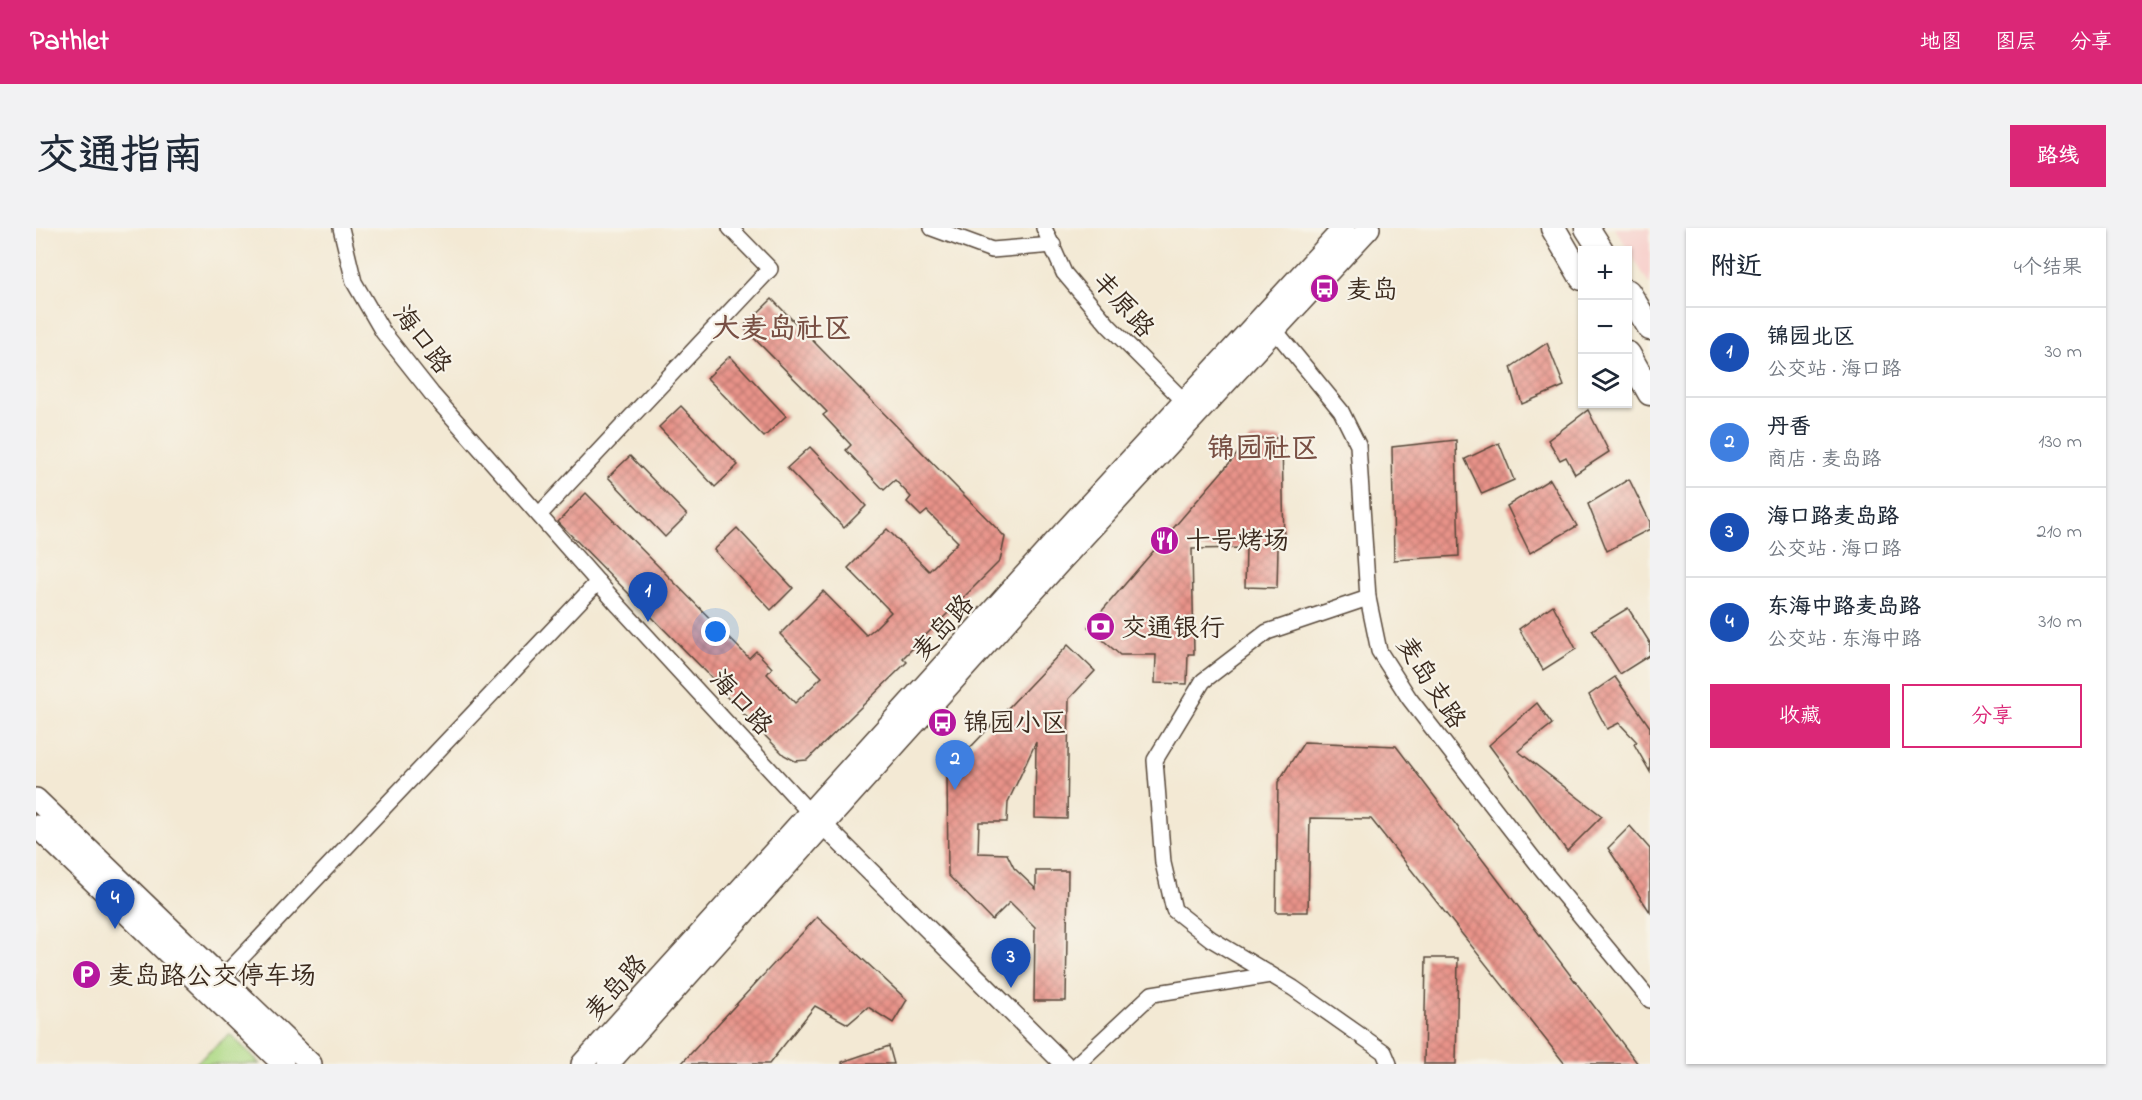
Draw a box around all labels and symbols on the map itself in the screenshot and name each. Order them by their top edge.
street label: 丰原路 [1082,264,1162,348]
bus stop icon: 麦岛 [1309,273,1341,305]
place label: 麦岛 [1346,273,1398,311]
street label: 海口路 [382,298,459,383]
district label: 大麦岛社区 [712,310,852,351]
district label: 锦园社区 [1207,430,1319,471]
restaurant icon: 十号烤场 [1148,524,1180,556]
place label: 十号烤场 [1185,524,1289,562]
pin: 1 [628,572,668,622]
street label: 麦岛路 [904,587,984,671]
bank icon: 交通银行 [1084,611,1116,643]
place label: 交通银行 [1121,611,1225,649]
your location [701,617,730,646]
street label: 麦岛支路 [1385,630,1474,738]
street label: 海口路 [699,663,780,746]
bus stop icon: 锦园小区 [926,706,958,738]
place label: 锦园小区 [963,706,1067,744]
pin: 2 [936,740,974,790]
pin: 4 [96,880,134,929]
pin: 3 [992,938,1030,988]
street label: 麦岛路 [577,947,657,1031]
parking icon: 麦岛路公交停车场 [71,959,103,991]
place label: 麦岛路公交停车场 [108,959,316,997]

